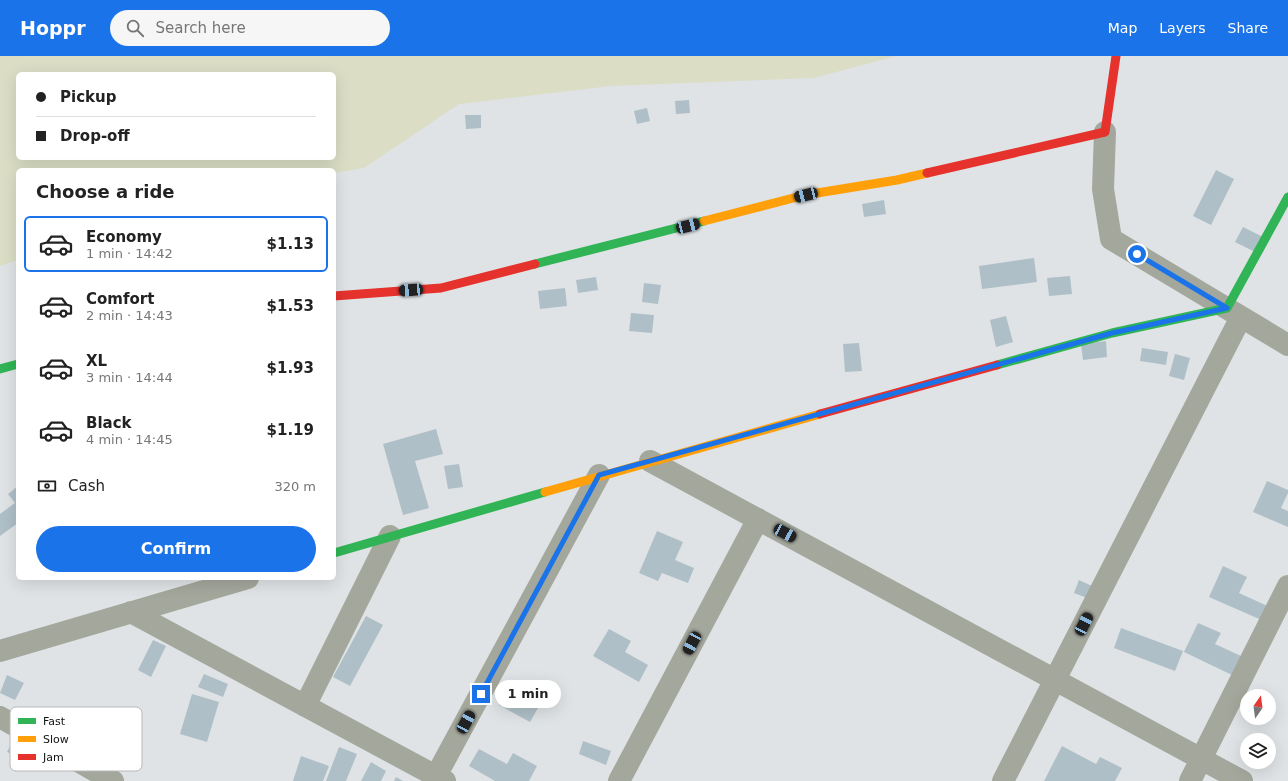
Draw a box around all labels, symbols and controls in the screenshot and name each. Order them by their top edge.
search box [110,10,390,46]
text: Hoppr [20,17,86,39]
icon: search [124,17,146,39]
text: Search here [156,19,246,37]
text: Map [1108,20,1137,36]
text: Layers [1159,20,1206,36]
text: Share [1228,20,1268,36]
text: Pickup [60,88,116,106]
text: Drop-off [60,127,130,145]
text: Choose a ride [36,181,175,202]
car [793,186,819,204]
car [675,217,701,235]
icon: car [38,226,74,262]
text: Economy [86,228,162,246]
text: $1.13 [267,235,314,253]
route start [1128,245,1146,263]
text: 1 min · 14:42 [86,246,173,261]
car [399,283,423,297]
icon: car [38,288,74,324]
text: Comfort [86,290,154,308]
text: $1.53 [267,297,314,315]
text: 2 min · 14:43 [86,308,173,323]
icon: car [38,350,74,386]
text: XL [86,352,107,370]
text: $1.93 [267,359,314,377]
text: 3 min · 14:44 [86,370,173,385]
icon: car [38,412,74,448]
text: Black [86,414,132,432]
text: $1.19 [267,421,314,439]
text: 4 min · 14:45 [86,432,173,447]
icon: cash [36,475,58,497]
text: Cash [68,477,105,495]
text: 320 m [274,479,316,494]
car [772,522,798,544]
button: Confirm [36,526,316,572]
car [1073,611,1095,637]
car [681,630,703,656]
callout: 1 min [495,680,561,708]
route end [472,685,490,703]
text: 1 min [508,686,548,701]
north arrow [1240,689,1276,725]
map controls [1240,689,1276,769]
legend [10,707,142,771]
car [455,709,477,735]
text: Fast [43,715,66,728]
text: Slow [43,733,69,746]
button: layers [1240,733,1276,769]
text: Jam [42,751,64,764]

